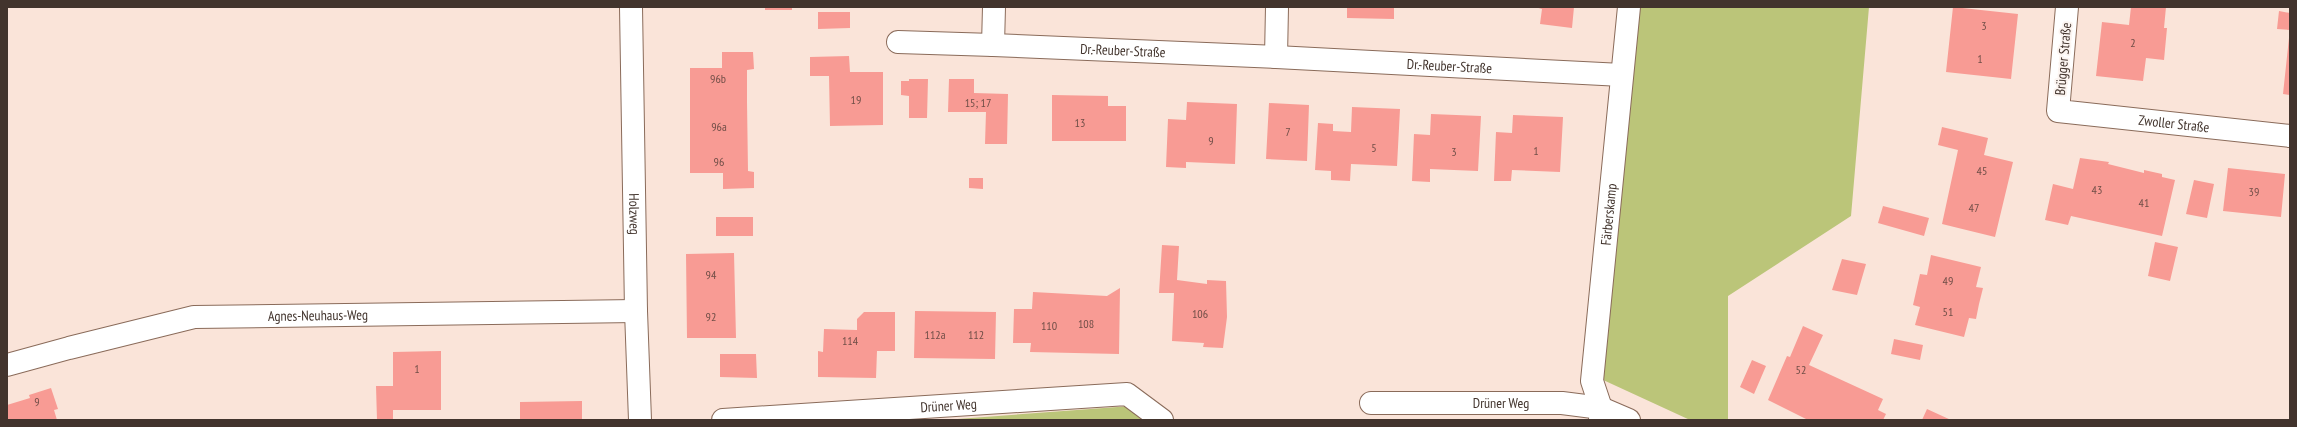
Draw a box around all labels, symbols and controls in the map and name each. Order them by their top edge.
house number: 3 [1981,18,1987,33]
street label: Brügger Straße [2051,22,2075,96]
house number: 2 [2130,35,2136,50]
street label: Dr.-Reuber-Straße [1080,40,1166,61]
house number: 1 [1977,51,1983,66]
street label: Dr.-Reuber-Straße [1406,55,1493,77]
house number: 96b [710,71,726,86]
house number: 19 [851,92,861,107]
house number: 15; 17 [965,95,991,110]
street label: Zwoller Straße [2138,111,2210,136]
house number: 13 [1075,115,1085,130]
house number: 96a [711,119,727,134]
house number: 7 [1285,124,1291,139]
house number: 9 [1208,133,1214,148]
house number: 5 [1371,140,1377,155]
house number: 1 [1533,143,1539,158]
house number: 3 [1451,144,1457,159]
house number: 96 [714,154,724,169]
house number: 45 [1977,163,1987,178]
house number: 43 [2092,182,2102,197]
street label: Färberskamp [1596,183,1620,246]
house number: 39 [2249,184,2259,199]
street label: Holzweg [625,193,644,235]
house number: 41 [2139,195,2149,210]
house number: 47 [1969,200,1979,215]
house number: 94 [706,267,717,282]
house number: 49 [1943,273,1953,288]
house number: 51 [1943,304,1953,319]
street label: Agnes-Neuhaus-Weg [268,306,368,325]
house number: 106 [1192,306,1208,321]
house number: 92 [706,309,716,324]
house number: 108 [1078,316,1094,331]
house number: 110 [1041,318,1057,333]
house number: 112a [924,327,946,342]
house number: 112 [968,327,984,342]
house number: 114 [842,333,859,348]
house number: 1 [414,361,420,376]
house number: 52 [1796,362,1806,377]
house number: 9 [34,394,40,409]
street label: Drüner Weg [1473,394,1529,412]
street label: Drüner Weg [920,395,977,416]

